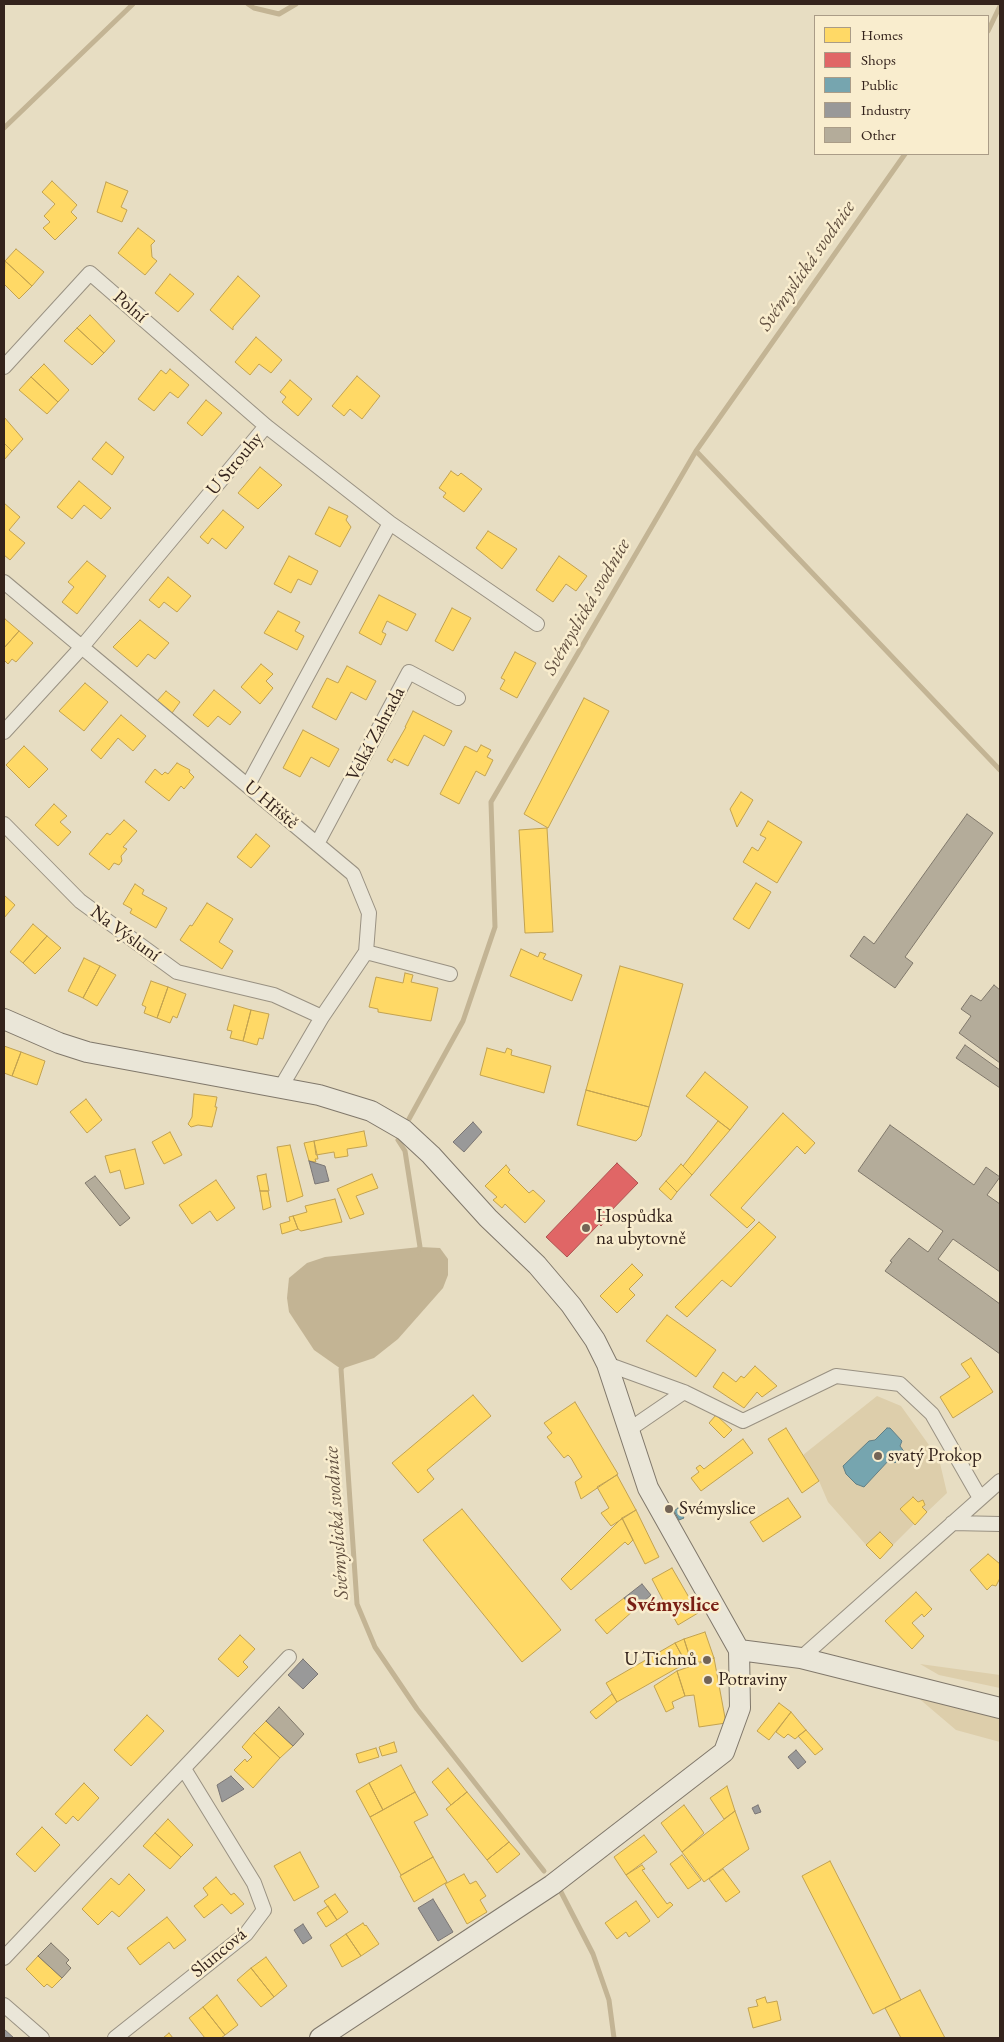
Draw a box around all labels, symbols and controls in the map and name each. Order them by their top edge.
legend [814,15,989,155]
text: Homes [861,25,903,44]
text: Shops [861,50,896,69]
text: Public [861,75,898,94]
text: Industry [861,100,911,119]
text: Other [861,125,896,144]
water label: Svémyslická svodnice [753,196,861,336]
street label: Polní [108,286,152,328]
street label: U Strouhy [202,428,268,500]
water label: Svémyslická svodnice [538,535,636,679]
street label: Velká Zahrada [342,683,410,785]
street label: U Hřiště [239,776,303,834]
street label: Na Výsluní [86,901,164,967]
place label: Hospůdka na ubytovně [596,1206,686,1250]
marker: Hospůdka na ubytovně [580,1222,592,1234]
place label: svatý Prokop [888,1445,982,1467]
water label: Svémyslická svodnice [320,1446,354,1600]
marker: svatý Prokop [872,1450,884,1462]
place label: Svémyslice [679,1498,756,1520]
marker: Svémyslice [663,1503,675,1515]
district label: Svémyslice [627,1592,719,1618]
place label: U Tichnů [624,1649,697,1671]
marker: U Tichnů [701,1654,713,1666]
place label: Potraviny [718,1669,787,1691]
marker: Potraviny [702,1674,714,1686]
street label: Sluncová [187,1923,251,1983]

